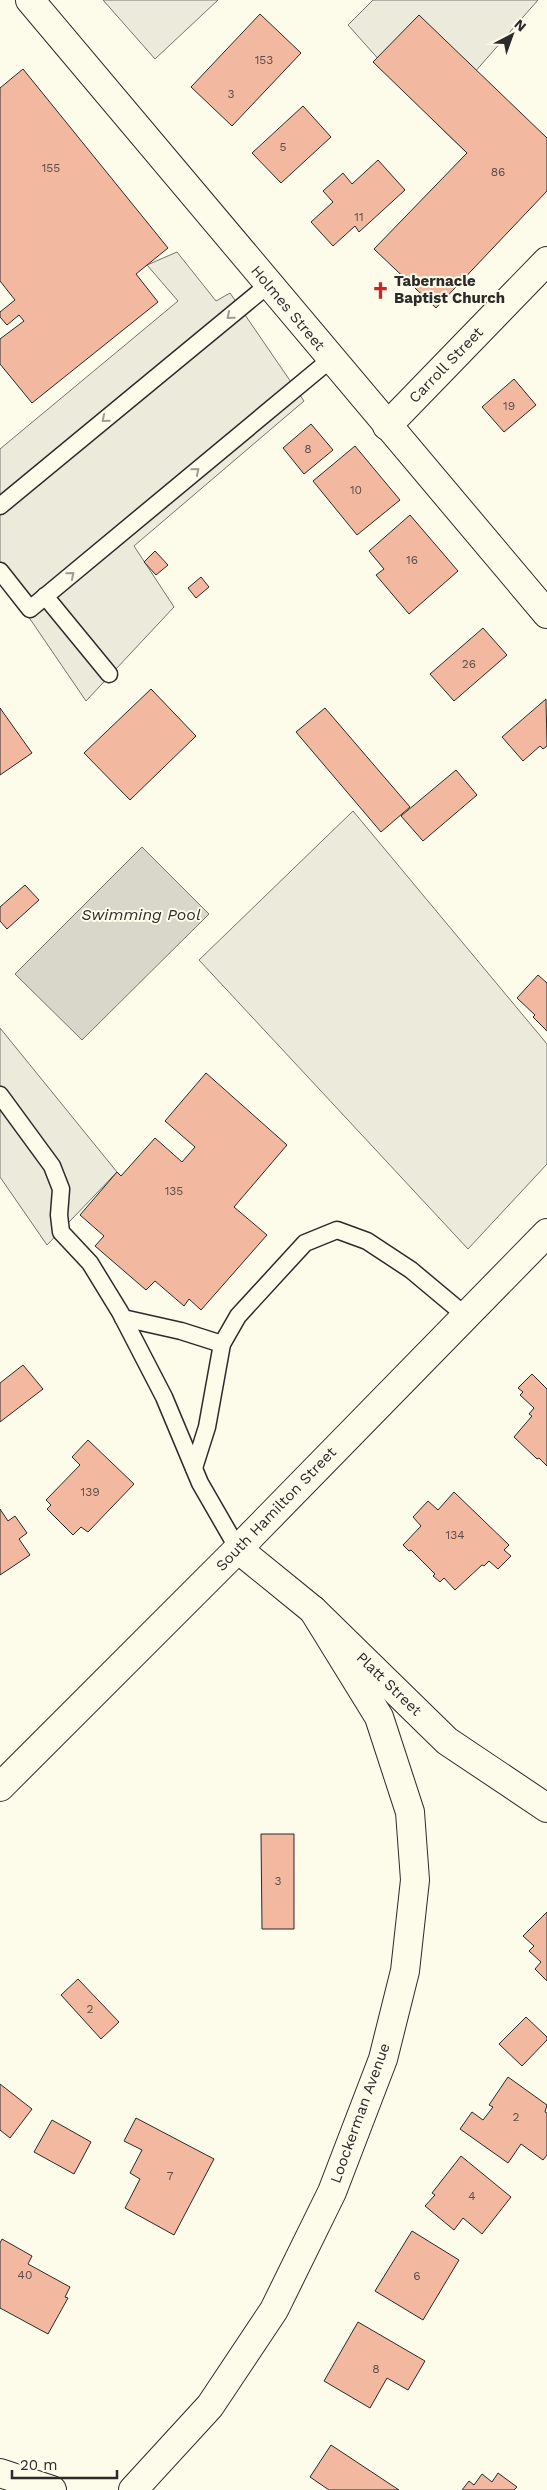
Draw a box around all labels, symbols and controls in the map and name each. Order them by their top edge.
north arrow [487,10,537,60]
text: N [511,16,530,35]
house number: 153 [255,53,273,67]
house number: 3 [228,87,235,101]
house number: 5 [280,140,287,154]
house number: 155 [42,161,60,175]
house number: 86 [491,165,505,179]
house number: 11 [354,210,364,224]
street label: Holmes Street [247,262,329,355]
place label: Tabernacle Baptist Church [394,272,505,307]
church icon: Tabernacle Baptist Church [370,280,390,300]
one-way arrow [227,310,236,319]
street label: Carroll Street [405,323,487,407]
house number: 19 [503,399,515,413]
one-way arrow [102,414,111,422]
house number: 8 [304,442,312,456]
one-way arrow [190,469,199,477]
house number: 10 [350,483,362,497]
house number: 16 [406,553,418,567]
one-way arrow [65,572,74,581]
house number: 26 [462,657,476,671]
water label: Swimming Pool [81,905,201,924]
house number: 135 [165,1184,183,1198]
street label: South Hamilton Street [212,1443,340,1575]
house number: 139 [80,1485,100,1499]
house number: 134 [445,1528,465,1542]
street label: Platt Street [353,1648,426,1720]
house number: 3 [275,1874,282,1888]
house number: 2 [87,2002,94,2016]
street label: Loockerman Avenue [326,2040,394,2186]
house number: 2 [513,2110,520,2124]
house number: 7 [167,2169,174,2183]
house number: 4 [468,2189,476,2203]
house number: 40 [18,2268,32,2282]
house number: 6 [413,2269,421,2283]
house number: 8 [372,2362,380,2376]
scale bar [12,2448,118,2480]
text: 20 m [20,2456,58,2474]

